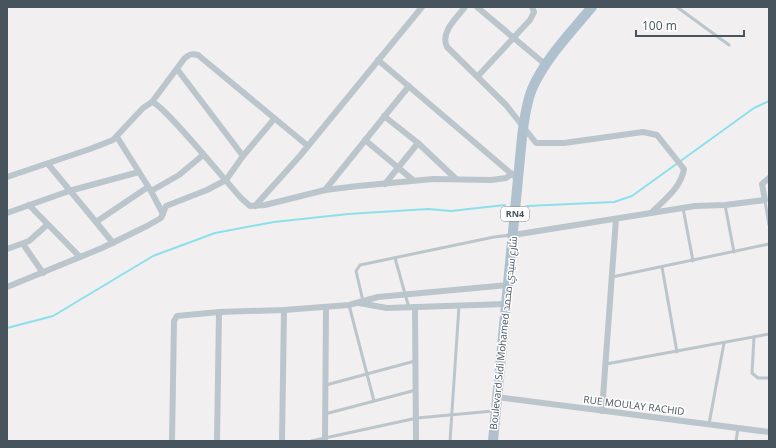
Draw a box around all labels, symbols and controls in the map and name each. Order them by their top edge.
scale bar [636,12,744,38]
text: 100 m [642,17,677,34]
road number: RN4 [501,207,529,221]
street label: Boulevard Sidi Mohamed شارع سيدي محمد [486,236,521,430]
street label: RUE MOULAY RACHID [583,392,685,418]

